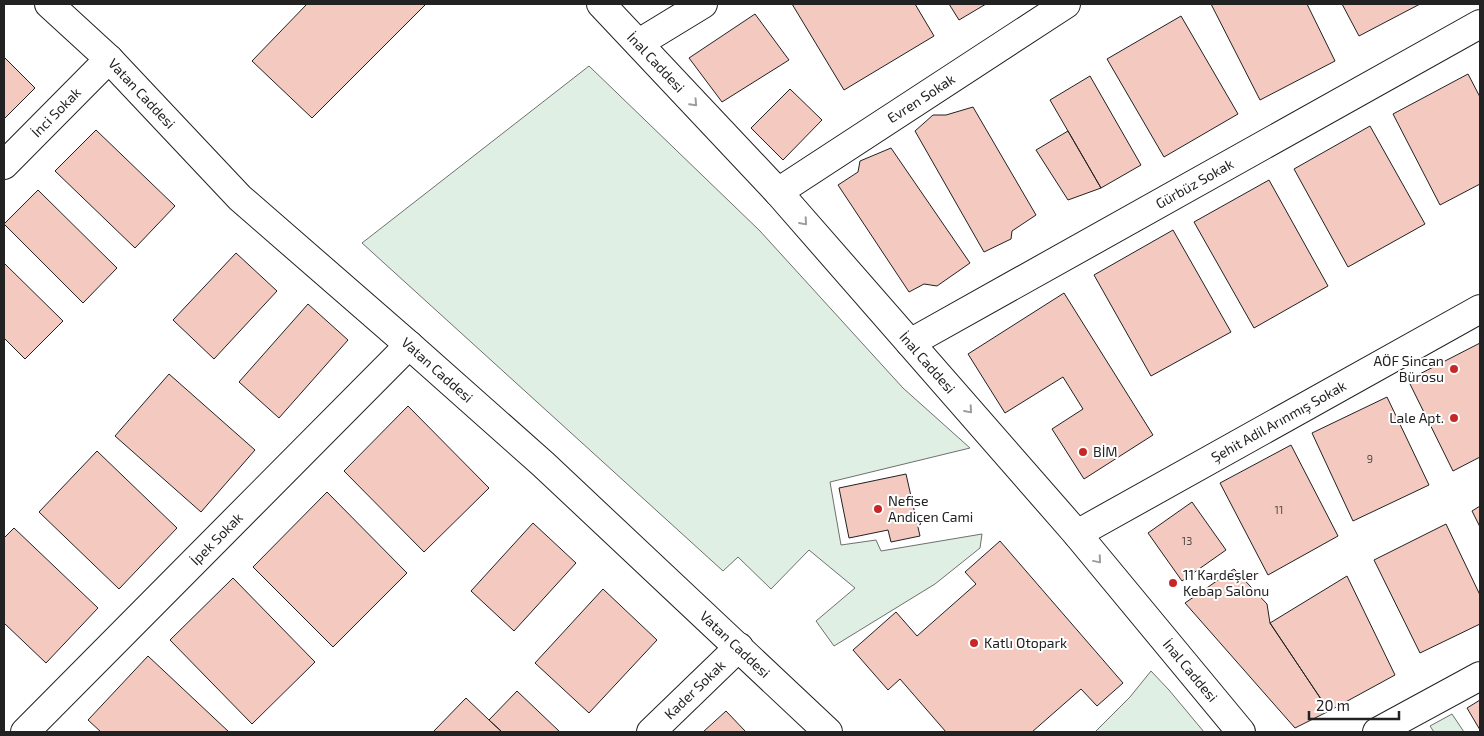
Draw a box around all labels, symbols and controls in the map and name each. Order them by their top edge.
street label: İnal Caddesi [624,28,689,96]
street label: Vatan Caddesi [105,55,179,132]
street label: Evren Sokak [884,70,958,126]
street label: İnci Sokak [27,84,84,140]
one-way arrow [688,97,697,106]
street label: Gürbüz Sokak [1152,155,1236,212]
one-way arrow [799,217,808,226]
street label: İnal Caddesi [896,328,959,397]
street label: Vatan Caddesi [398,333,477,406]
place label: AÖF Sincan Bürosu [1373,352,1444,385]
marker: AÖF Sincan Bürosu [1448,363,1460,375]
street label: Şehit Adil Arınmış Sokak [1208,377,1349,466]
one-way arrow [963,405,972,414]
place label: Lale Apt. [1389,409,1444,426]
marker: Lale Apt. [1448,412,1460,424]
place label: BİM [1093,443,1118,460]
marker: BİM [1077,446,1089,458]
house number: 9 [1367,452,1373,465]
place label: Nefise Andiçen Cami [888,492,973,526]
marker: Nefise Andiçen Cami [872,503,884,515]
house number: 11 [1275,503,1283,516]
street label: İpek Sokak [187,509,246,568]
house number: 13 [1182,534,1192,547]
one-way arrow [1093,554,1102,563]
place label: 11 Kardeşler Kebap Salonu [1183,566,1269,599]
marker: 11 Kardeşler Kebap Salonu [1167,577,1179,589]
street label: Vatan Caddesi [697,607,774,681]
place label: Katlı Otopark [984,634,1067,651]
street label: İnal Caddesi [1160,636,1222,705]
marker: Katlı Otopark [968,637,980,649]
street label: Kader Sokak [661,656,728,722]
scale bar [1309,688,1399,720]
text: 20 m [1316,696,1350,714]

